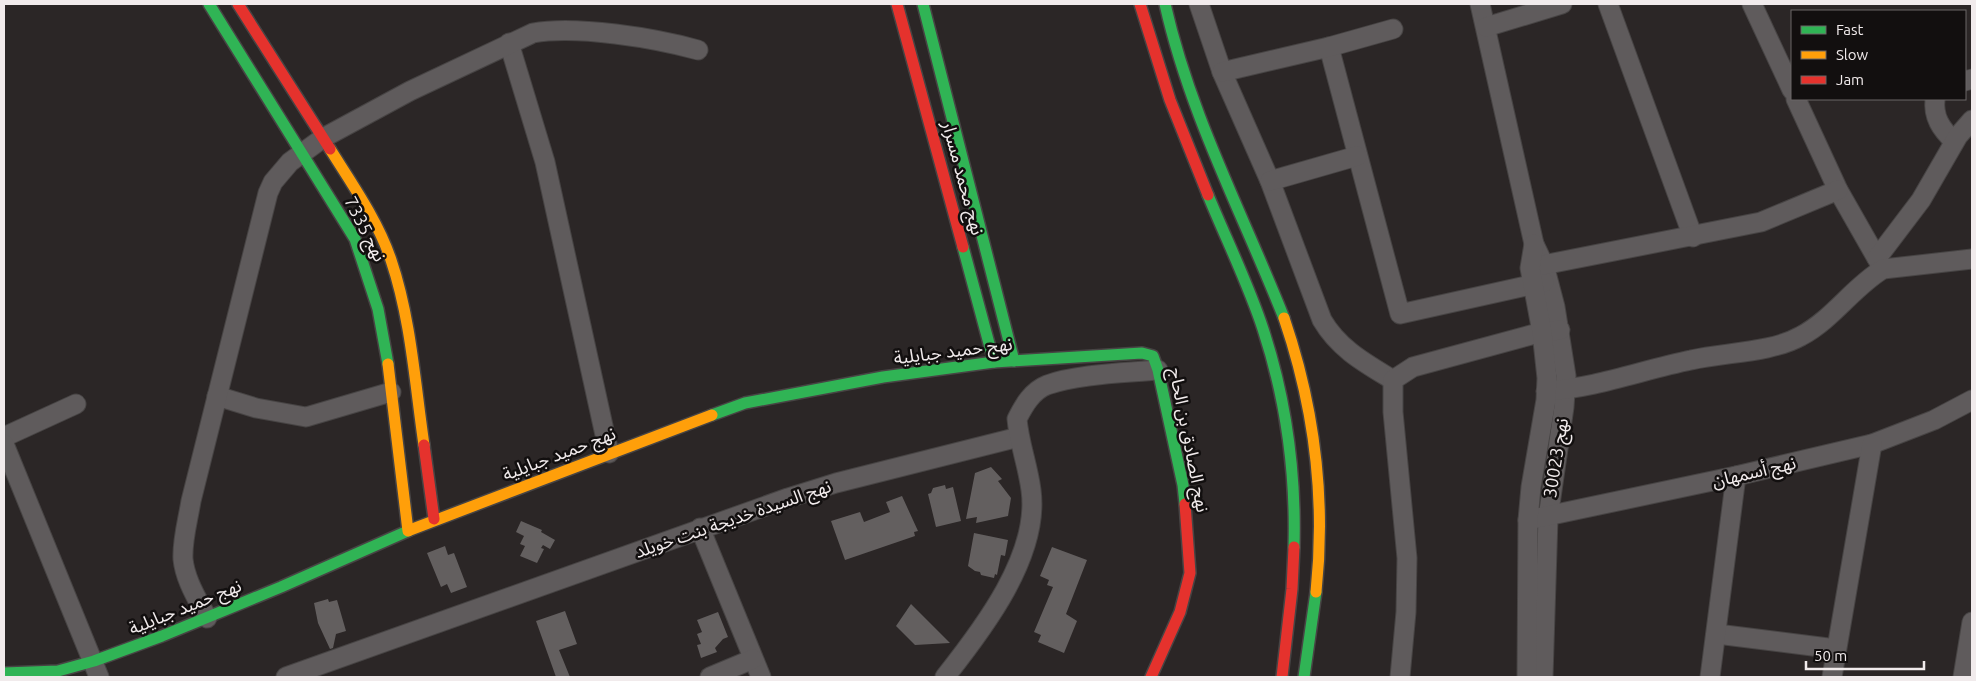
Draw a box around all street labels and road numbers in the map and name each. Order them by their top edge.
street label: نهج محمد مسرار [935,118,989,238]
street label: نهج 7335 [337,193,391,266]
street label: نهج حميد جبايلية [892,333,1014,371]
street label: نهج الصادق بن الحاج [1162,366,1214,515]
street label: نهج 30023 [1539,417,1575,500]
street label: نهج حميد جبايلية [499,422,619,488]
street label: نهج أسمهان [1710,451,1798,494]
street label: نهج السيدة خديجة بنت خويلد [632,475,835,565]
street label: نهج حميد جبايلية [126,574,245,641]

